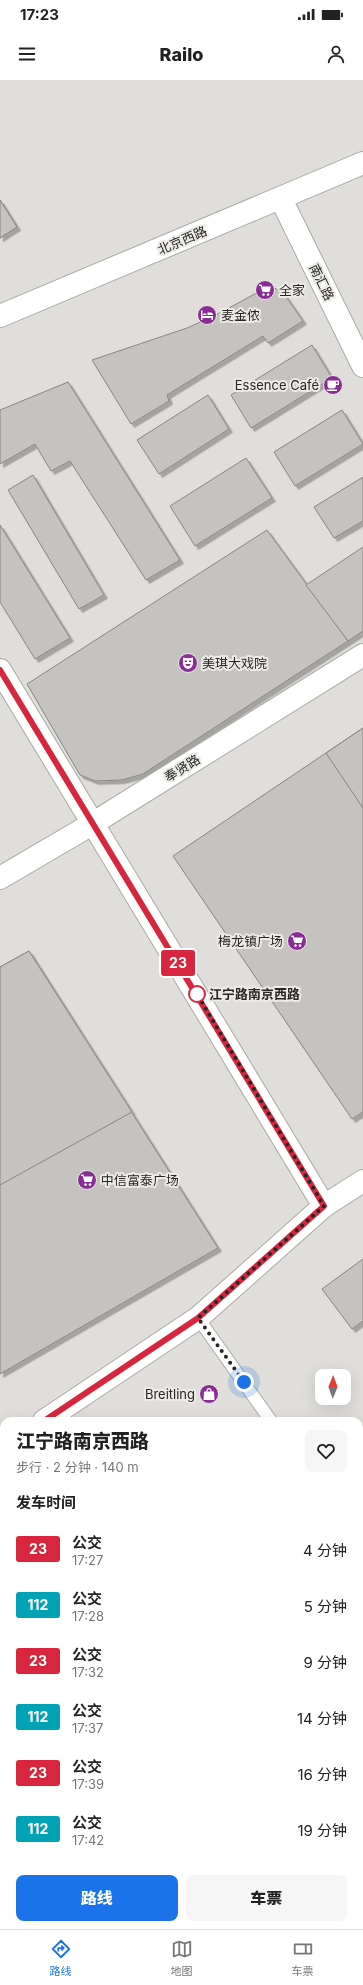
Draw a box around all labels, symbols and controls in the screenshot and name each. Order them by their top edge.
text: 17:23 [20,5,59,24]
icon: menu [16,43,38,65]
icon: person [325,43,347,65]
text: Railo [160,44,203,65]
street label: 北京西路 [155,222,209,258]
street label: 南汇路 [306,261,338,303]
supermarket icon: 全家 [254,279,276,301]
place label: 全家 [279,282,305,298]
hotel icon: 麦金侬 [196,304,218,326]
place label: 麦金侬 [221,307,260,323]
cafe icon: Essence Café [322,374,344,396]
place label: Essence Café [235,377,319,393]
theatre icon: 美琪大戏院 [177,652,199,674]
place label: 美琪大戏院 [202,655,267,671]
street label: 奉贤路 [161,751,203,785]
supermarket icon: 梅龙镇广场 [286,930,308,952]
place label: 梅龙镇广场 [218,933,283,949]
line badge: 23 [160,950,196,976]
text: 23 [169,954,187,971]
marker: 江宁路南京西路 [188,985,206,1003]
place label: 江宁路南京西路 [209,986,300,1002]
supermarket icon: 中信富泰广场 [76,1169,98,1191]
place label: 中信富泰广场 [101,1172,179,1188]
north arrow [315,1369,351,1405]
map controls [315,1369,351,1405]
your location [234,1372,254,1392]
shop icon: Breitling [198,1383,220,1405]
place label: Breitling [145,1386,195,1402]
text: 江宁路南京西路 [16,1430,149,1453]
button: heart [305,1430,347,1472]
text: 步行 · 2 分钟 · 140 m [16,1459,139,1475]
text: 发车时间 [16,1493,76,1512]
text: 公交 [72,1533,102,1552]
text: 23 [29,1540,47,1557]
text: 4 分钟 [303,1541,347,1560]
text: 17:27 [72,1552,103,1568]
text: 公交 [72,1589,102,1608]
text: 112 [28,1596,48,1613]
text: 5 分钟 [304,1597,347,1616]
text: 17:28 [72,1608,104,1624]
text: 公交 [72,1645,102,1664]
text: 23 [29,1652,47,1669]
text: 9 分钟 [303,1653,347,1672]
text: 17:32 [72,1664,104,1680]
text: 公交 [72,1701,102,1720]
text: 112 [28,1708,48,1725]
text: 14 分钟 [297,1709,347,1728]
text: 17:37 [72,1720,103,1736]
text: 公交 [72,1757,102,1776]
text: 23 [29,1764,47,1781]
text: 16 分钟 [297,1765,347,1784]
text: 17:39 [72,1776,104,1792]
text: 公交 [72,1813,102,1832]
text: 112 [28,1820,48,1837]
text: 19 分钟 [297,1821,347,1840]
text: 17:42 [72,1832,104,1848]
button: 路线 [16,1875,178,1921]
button: 车票 [186,1875,347,1921]
tab: 路线 [50,1938,72,1978]
tab: 地图 [171,1938,193,1978]
tab: 车票 [292,1938,314,1978]

